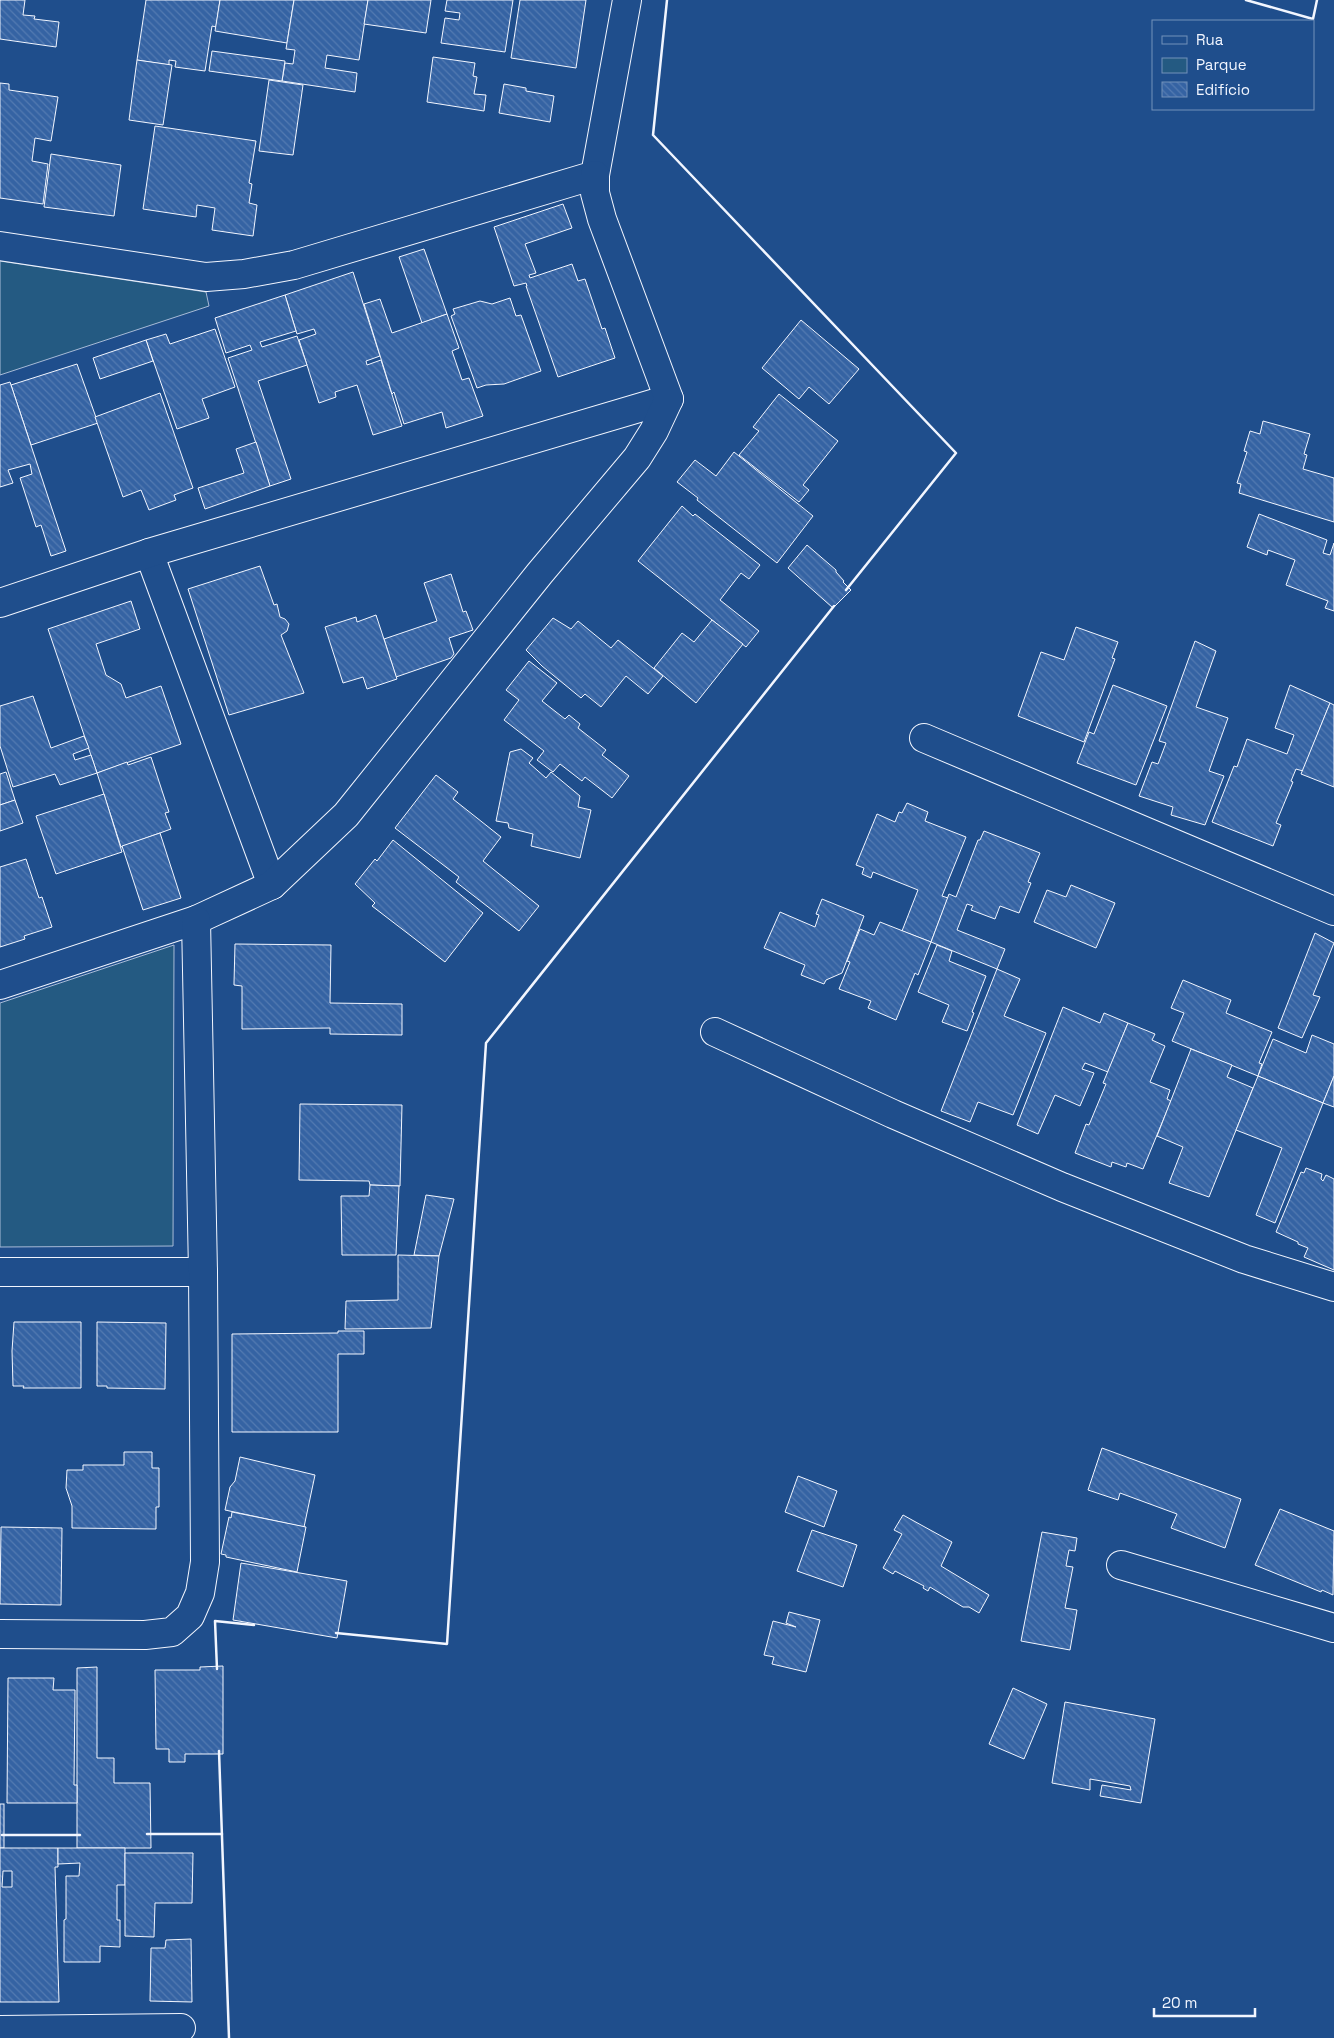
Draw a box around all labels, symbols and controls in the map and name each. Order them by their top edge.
legend [1152,20,1314,110]
text: Rua [1196,30,1224,49]
text: Parque [1196,55,1247,74]
text: Edifício [1196,80,1250,99]
scale bar [1154,1986,1255,2018]
text: 20 m [1162,1993,1197,2012]

